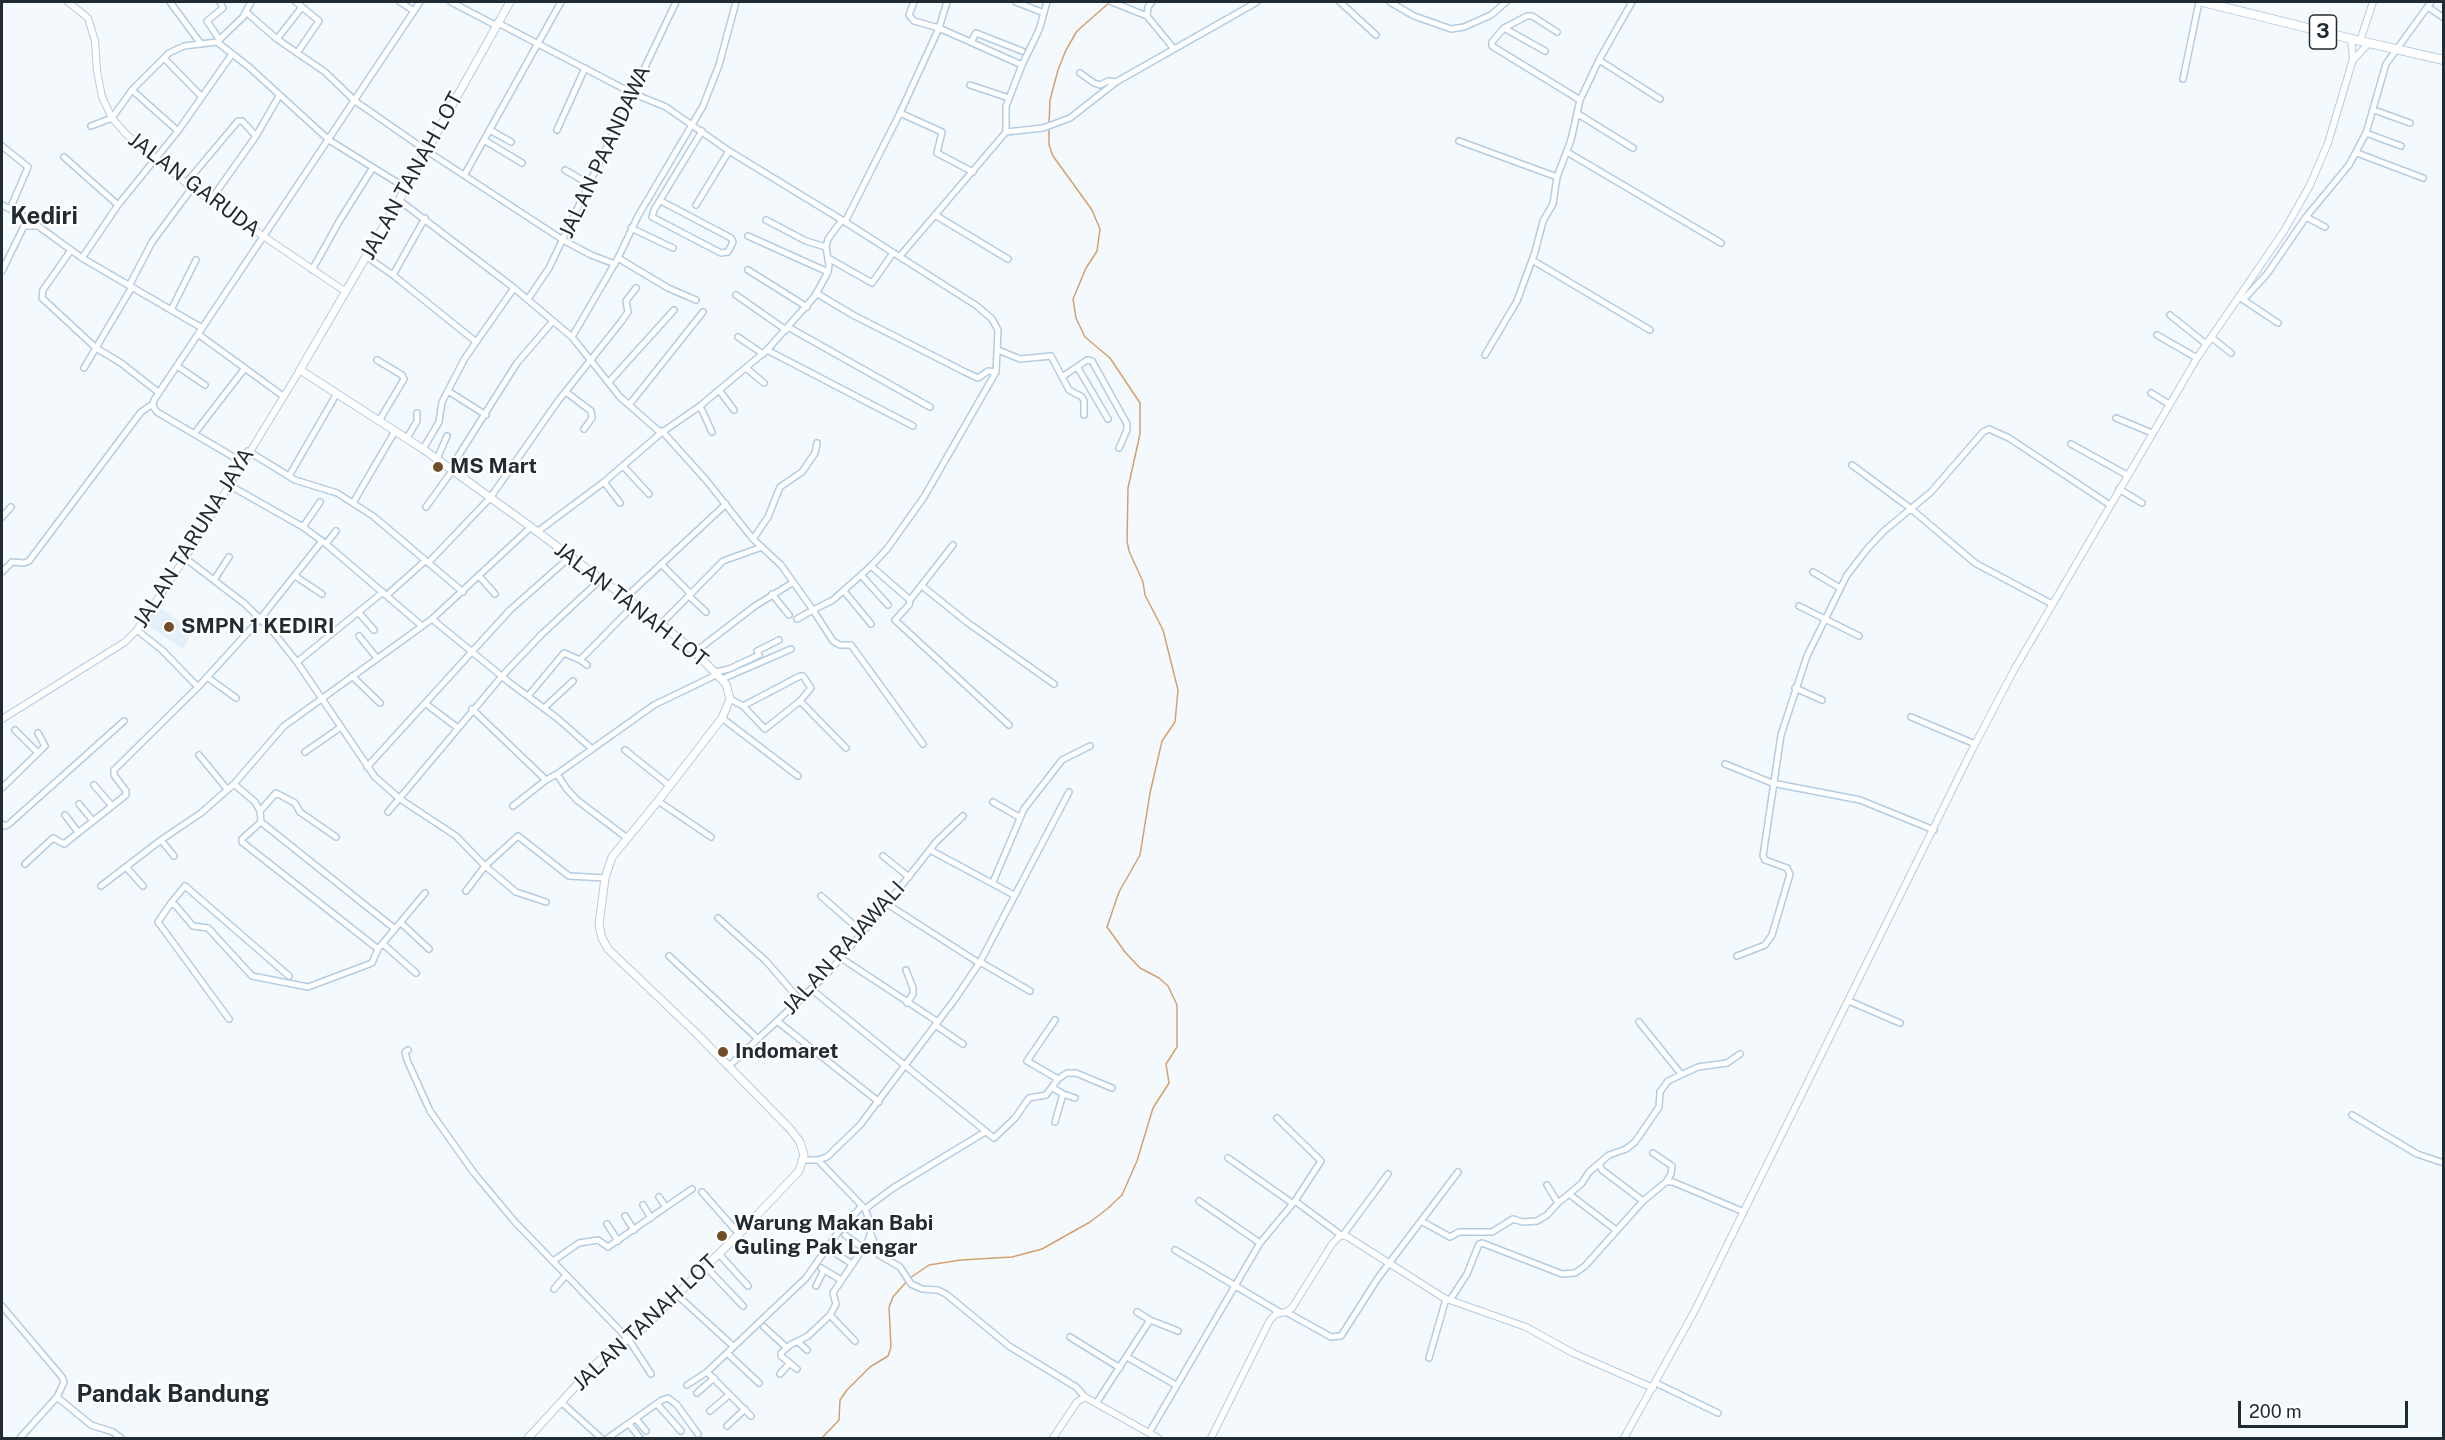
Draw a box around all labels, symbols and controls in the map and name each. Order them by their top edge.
road number: 3 [2310,15,2336,49]
street label: JALAN PAANDAWA [554,62,656,242]
street label: JALAN TANAH LOT [355,88,469,264]
street label: JALAN GARUDA [123,127,265,243]
district label: Kediri [10,203,78,231]
street label: JALAN TARUNA JAYA [128,443,260,633]
place label: MS Mart [450,454,537,480]
marker: MS Mart [431,460,445,474]
street label: JALAN TANAH LOT [549,537,713,673]
place label: SMPN 1 KEDIRI [181,614,334,640]
marker: SMPN 1 KEDIRI [162,620,176,634]
street label: JALAN RAJAWALI [778,876,910,1020]
place label: Indomaret [735,1039,839,1065]
marker: Indomaret [716,1045,730,1059]
place label: Warung Makan Babi Guling Pak Lengar [734,1211,933,1261]
marker: Warung Makan Babi Guling Pak Lengar [715,1229,729,1243]
street label: JALAN TANAH LOT [568,1250,722,1396]
district label: Pandak Bandung [76,1381,270,1409]
scale bar [2241,1389,2410,1427]
text: 200 m [2249,1401,2302,1422]

